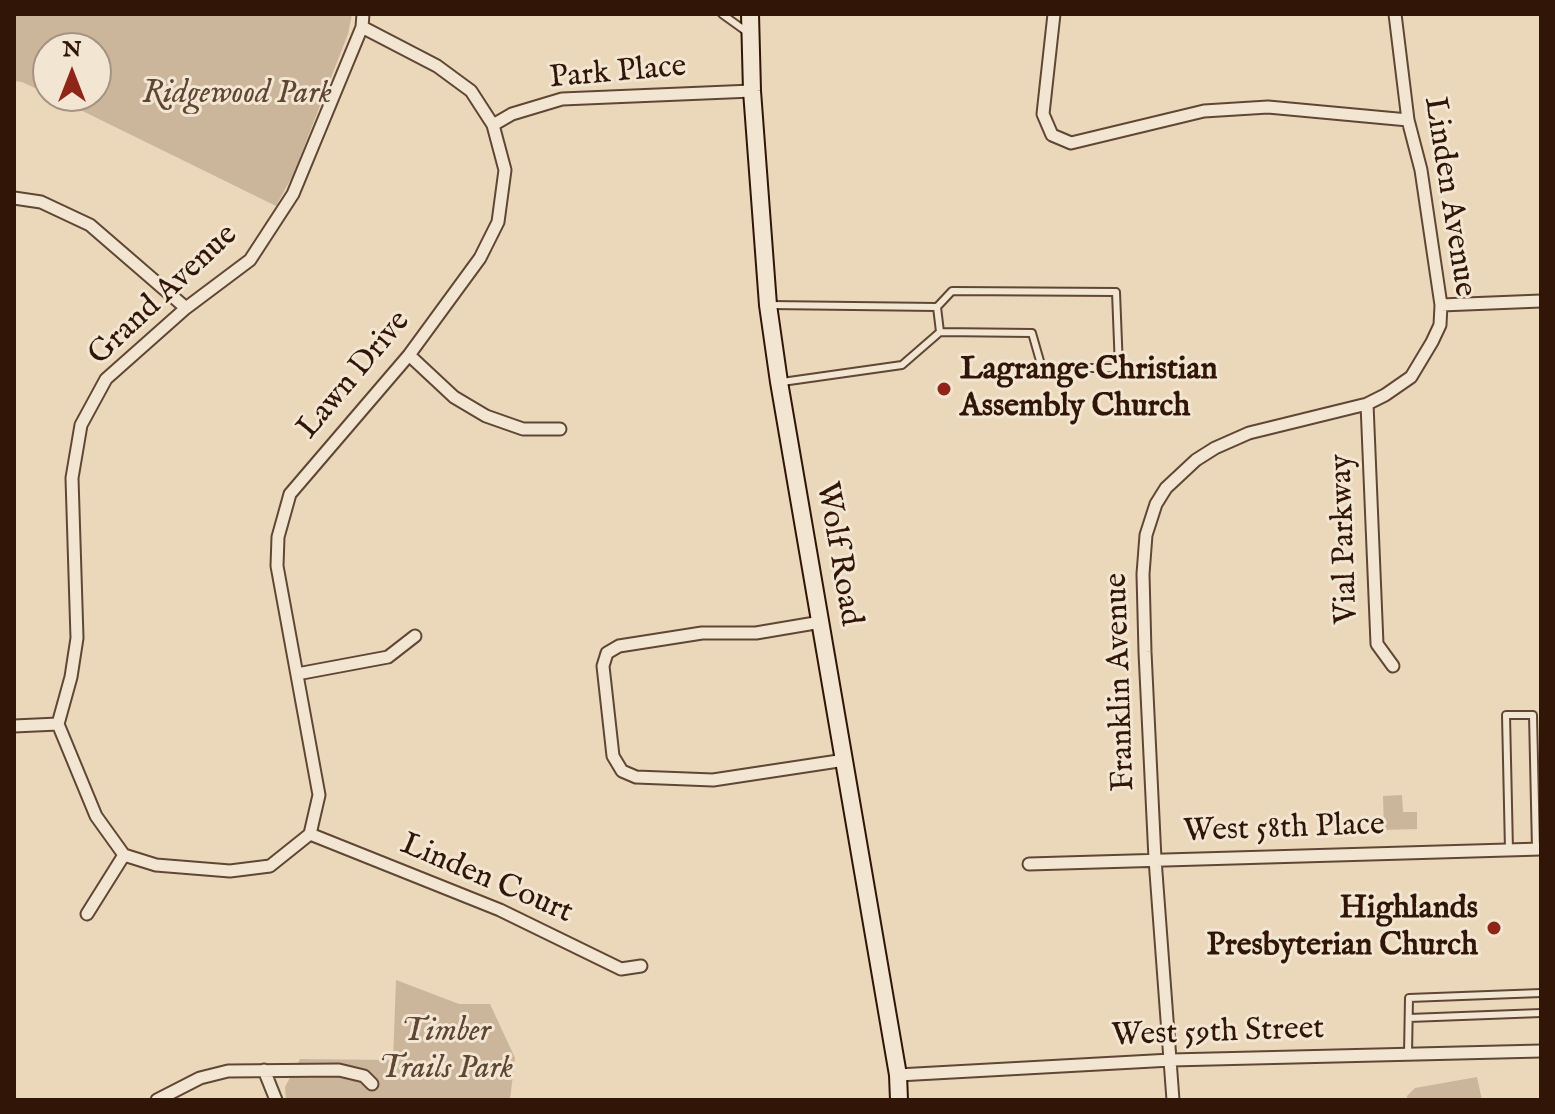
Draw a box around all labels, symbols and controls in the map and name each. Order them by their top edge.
north arrow [32,32,112,112]
text: N [62,36,82,64]
street label: Park Place [548,49,688,99]
park label: Ridgewood Park [142,76,332,114]
street label: Linden Avenue [1413,94,1483,300]
street label: Grand Avenue [81,217,247,375]
street label: Lawn Drive [290,304,420,448]
place label: Lagrange Christian Assembly Church [960,352,1217,427]
marker: Lagrange Christian Assembly Church [935,380,953,398]
street label: Vial Parkway [1324,453,1368,625]
street label: Wolf Road [805,479,869,629]
street label: Franklin Avenue [1099,572,1145,792]
street label: West 58th Place [1183,807,1385,853]
street label: Linden Court [394,826,578,934]
place label: Highlands Presbyterian Church [1207,891,1478,966]
marker: Highlands Presbyterian Church [1485,919,1503,937]
street label: West 59th Street [1111,1011,1325,1057]
park label: Timber Trails Park [379,1014,513,1089]

